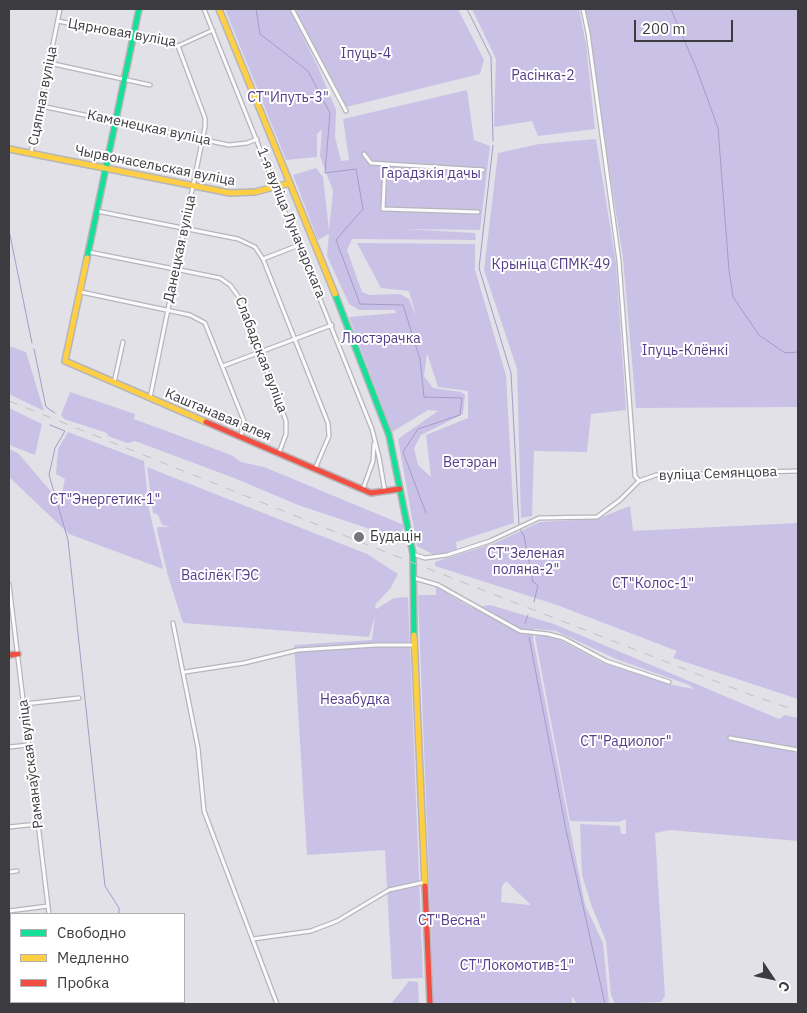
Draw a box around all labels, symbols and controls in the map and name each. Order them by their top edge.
scale bar [637,10,736,42]
street label: Цярновая вуліца [67,15,177,51]
text: 200 m [642,19,686,38]
street label: Сцяпная вуліца [25,45,61,147]
park label: Іпуць-4 [341,46,391,62]
park label: Расінка-2 [511,68,575,84]
park label: СТ"Ипуть-3" [247,90,329,106]
street label: Каменецкая вуліца [86,107,212,149]
street label: Чырвонасельская вуліца [73,142,237,190]
street label: 1-я вуліца Луначарскага [253,145,329,301]
park label: Гарадзкія дачы [381,166,481,182]
street label: Данецкая вуліца [160,194,200,304]
park label: Крыніца СПМК-49 [492,257,610,273]
street label: Слабадская вуліца [231,295,291,415]
park label: Люстэрачка [341,331,421,347]
park label: Іпуць-Клёнкі [642,343,728,359]
street label: Каштанавая алея [162,385,274,445]
park label: Ветэран [443,455,497,471]
street label: вуліца Семянцова [659,464,777,484]
park label: СТ"Энергетик-1" [50,492,160,508]
place label: Будацін [370,529,421,545]
marker: Будацін [352,530,366,544]
park label: СТ"Зеленая поляна-2" [487,546,565,578]
park label: Васілёк ГЭС [181,568,259,584]
park label: СТ"Колос-1" [612,576,694,592]
park label: Незабудка [320,692,390,708]
street label: Раманаўская вуліца [15,698,47,830]
park label: СТ"Радиолог" [580,734,672,750]
legend [10,913,185,1003]
park label: СТ"Весна" [418,913,486,929]
text: Свободно [57,923,126,942]
text: Медленно [57,948,129,967]
north arrow [747,953,797,1003]
park label: СТ"Локомотив-1" [460,958,574,974]
text: Пробка [57,973,109,992]
text: С [774,978,794,995]

